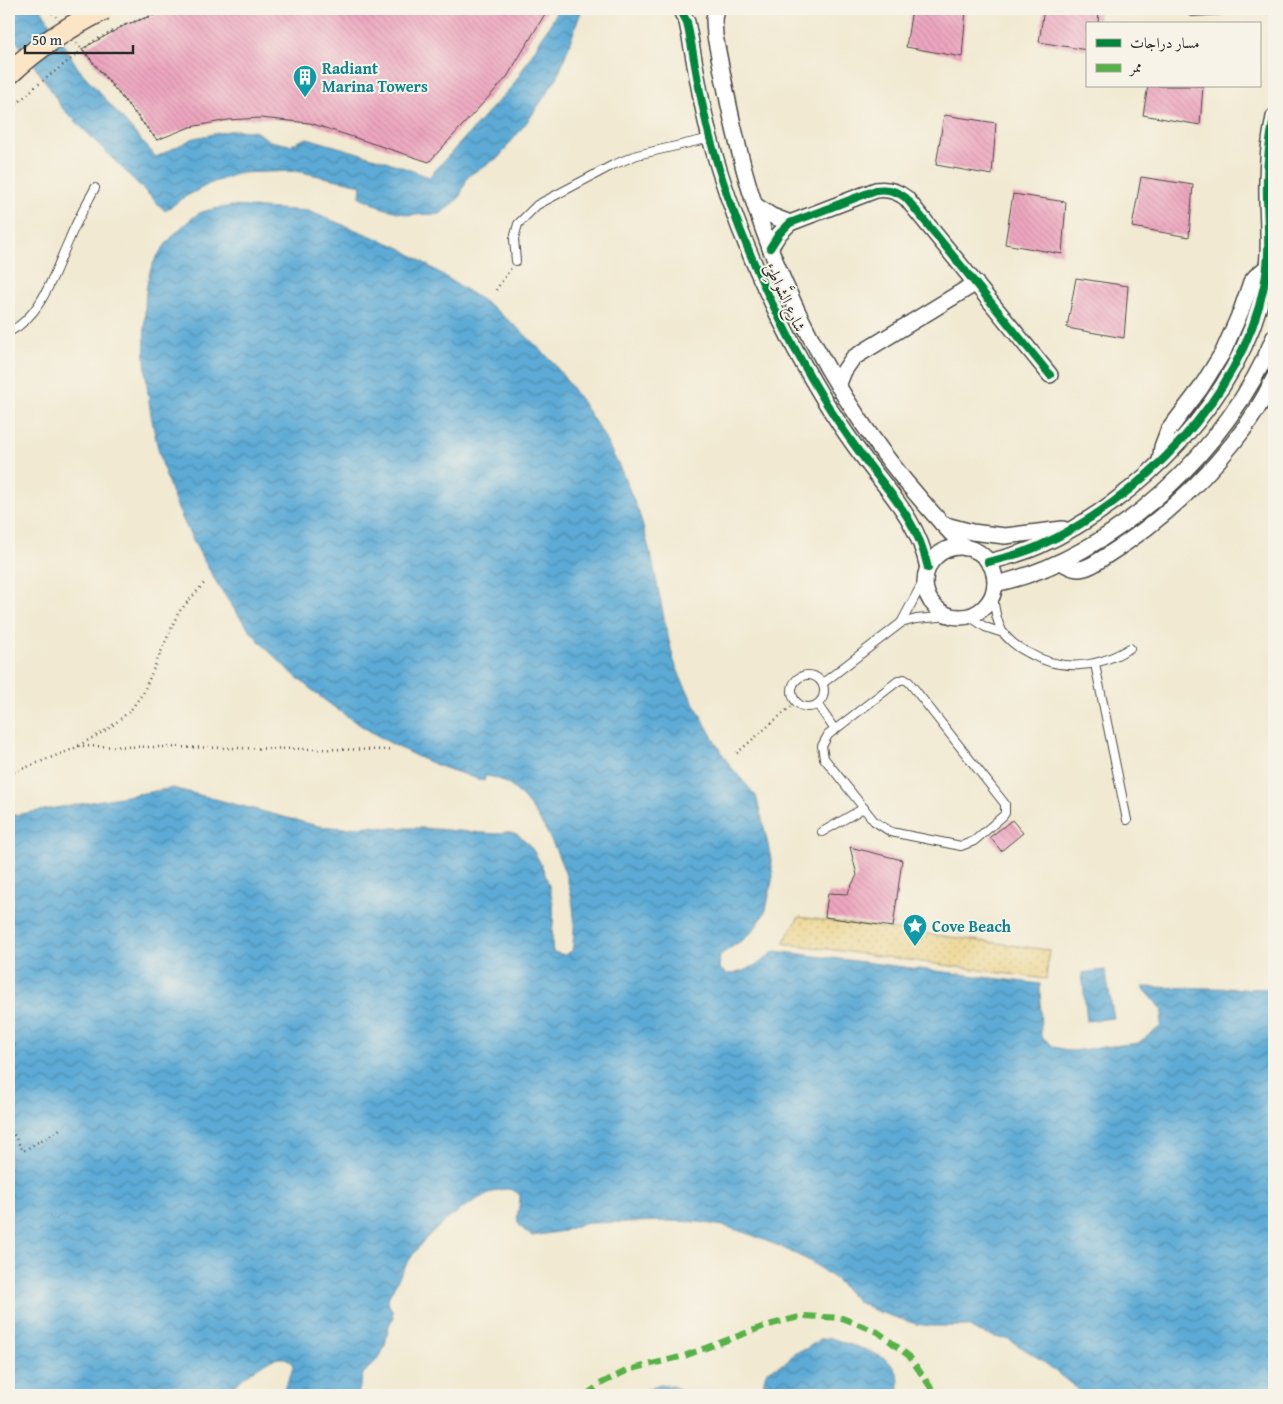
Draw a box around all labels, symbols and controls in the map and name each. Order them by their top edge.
scale bar [25,22,132,54]
legend [1086,22,1260,88]
text: 50 m [32,29,63,50]
text: مسار دراجات [1130,32,1199,53]
place label: Radiant Marina Towers [322,56,428,98]
text: ممر [1128,56,1142,77]
building icon: Radiant Marina Towers [292,64,318,98]
street label: شارع الشَّواطِئ [758,258,813,336]
place icon: Cove Beach [902,913,928,947]
place label: Cove Beach [932,914,1012,938]

